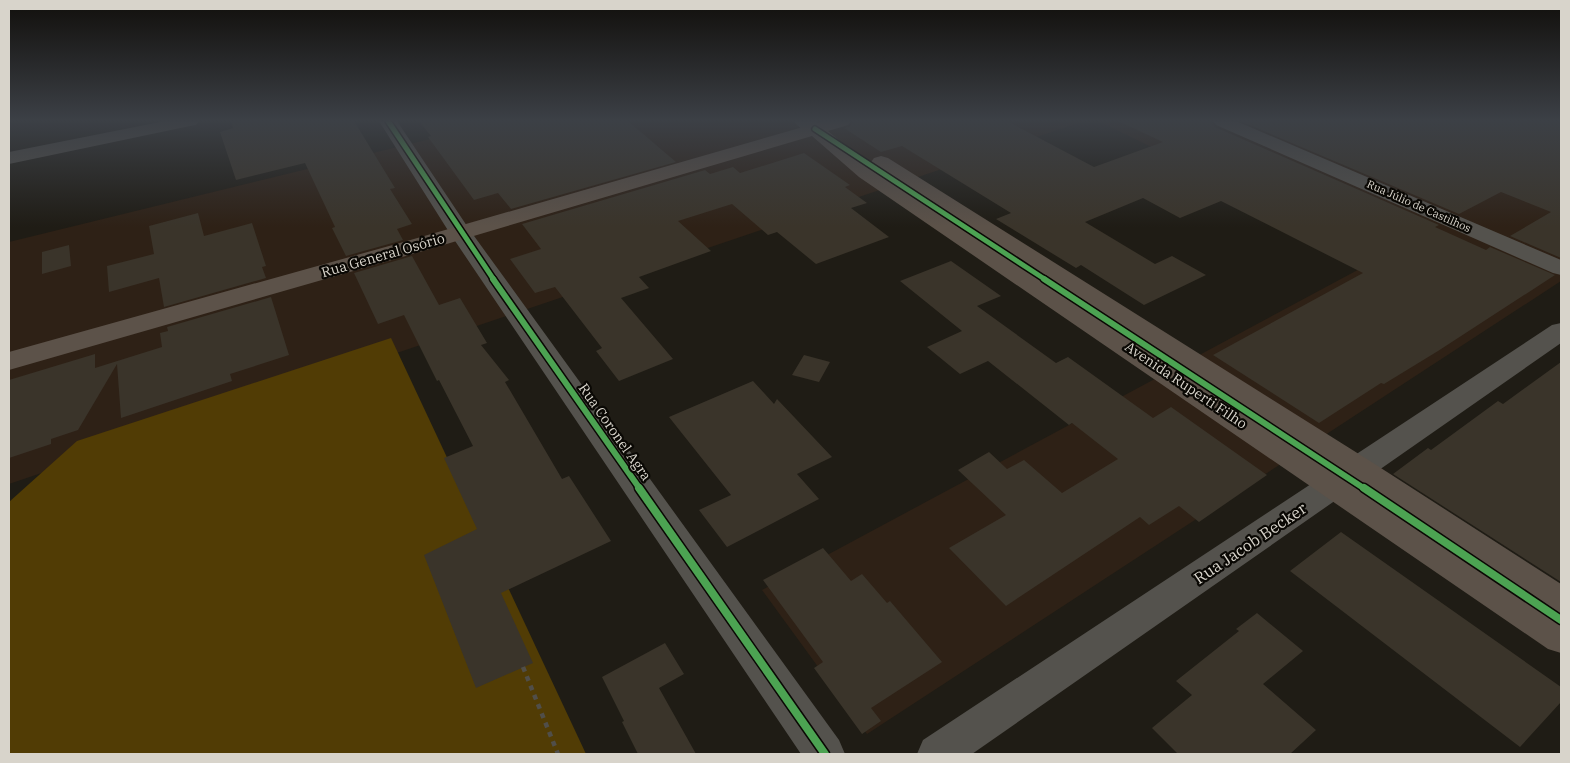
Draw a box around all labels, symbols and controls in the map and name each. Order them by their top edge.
street label: Rua Júlio de Castilhos [1365,177,1473,235]
street label: Rua General Osório [319,229,447,281]
street label: Avenida Ruperti Filho [1121,337,1251,433]
street label: Rua Coronel Agra [575,380,655,484]
street label: Rua Jacob Becker [1190,498,1310,588]

